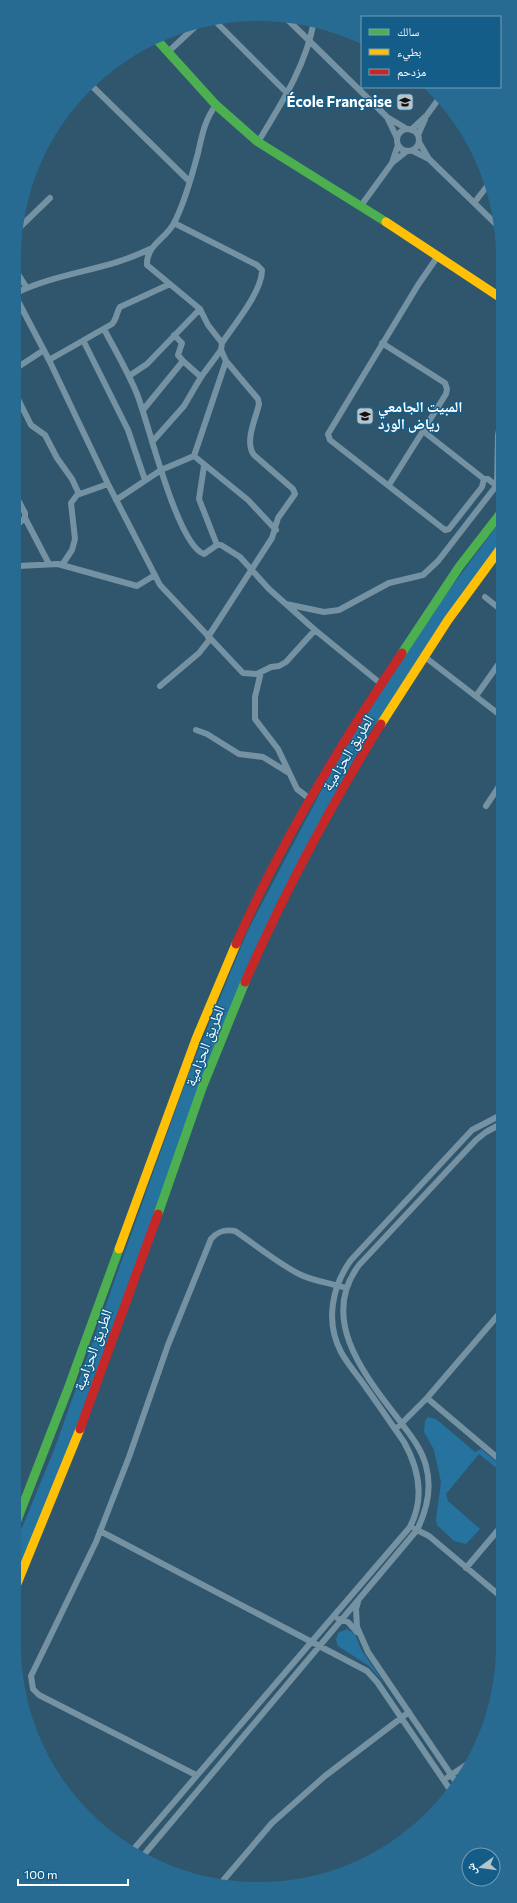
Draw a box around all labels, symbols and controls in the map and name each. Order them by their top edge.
legend [361,16,501,88]
text: سالك [397,24,419,38]
text: بطيء [397,44,421,62]
text: مزدحم [397,64,426,80]
place label: École Française [287,92,392,110]
school or university icon: École Française [395,92,415,112]
place label: المبيت الجامعي رياض الورد [378,397,462,433]
school or university icon: المبيت الجامعي رياض الورد [355,406,375,426]
street label: الطريق الحزامية [317,711,379,795]
street label: الطريق الحزامية [180,1003,230,1089]
street label: الطريق الحزامية [69,1307,117,1393]
north arrow [461,1847,501,1887]
scale bar [18,1861,128,1887]
text: ش [463,1862,480,1877]
text: 100 m [24,1867,58,1881]

